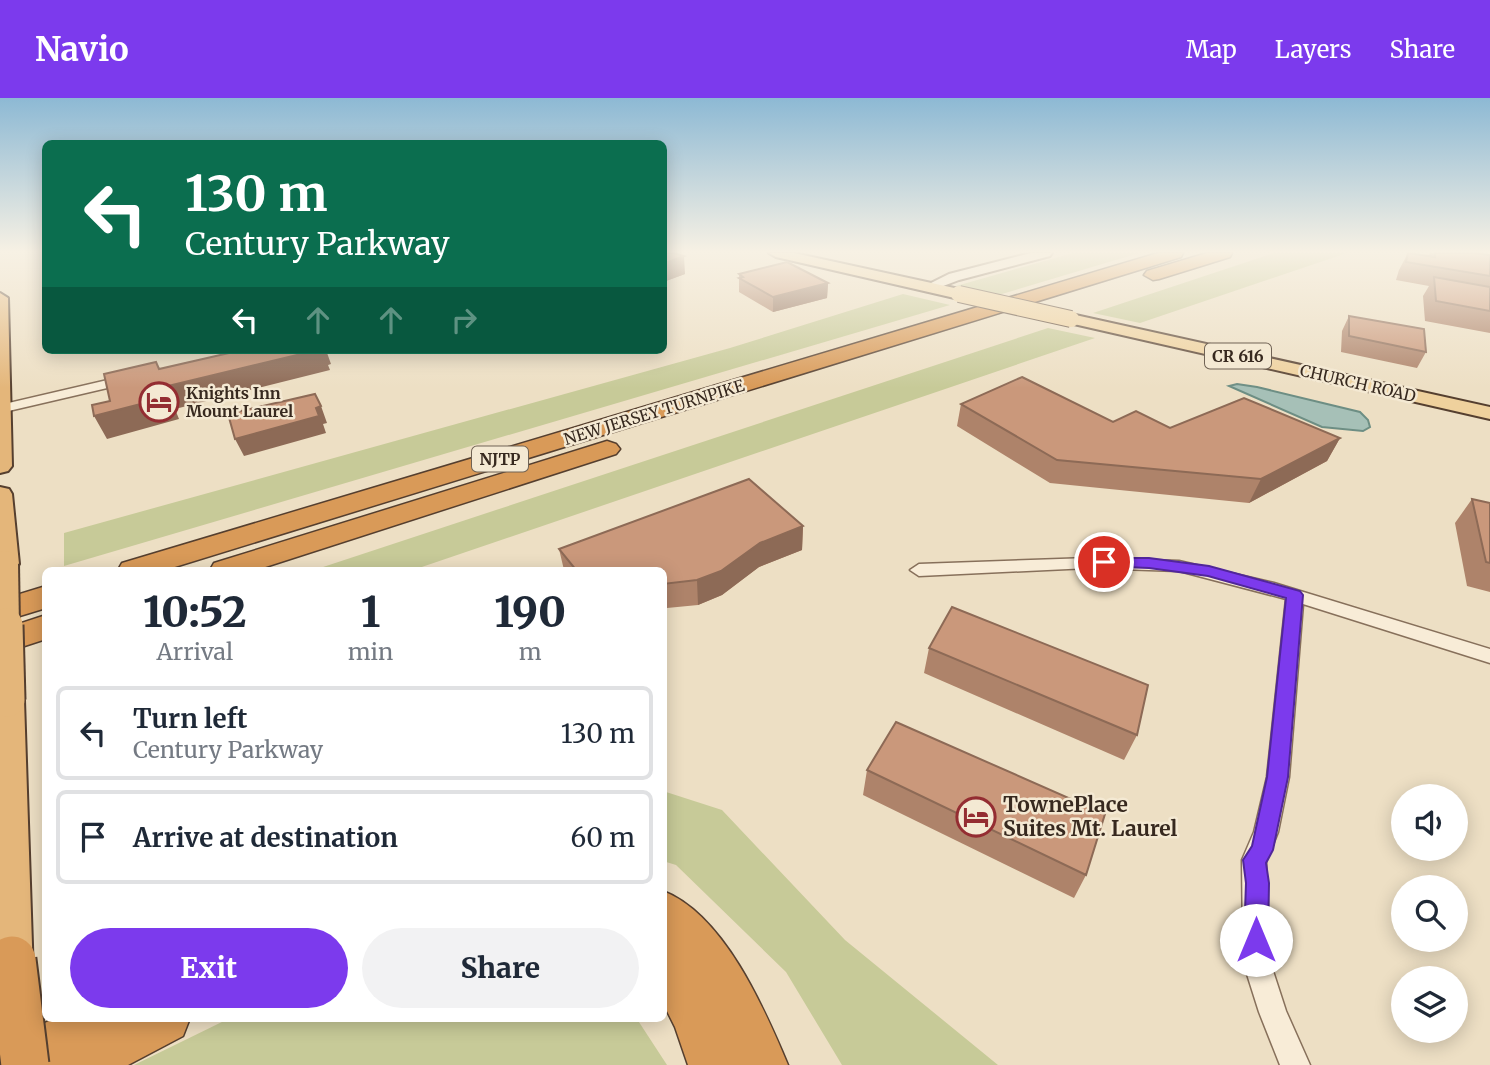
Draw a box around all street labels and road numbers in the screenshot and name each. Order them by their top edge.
road number: CR 616 [1205,344,1271,368]
street label: CHURCH ROAD [1298,360,1418,406]
street label: NEW JERSEY TURNPIKE [561,375,747,449]
road number: NJTP [472,446,528,472]

